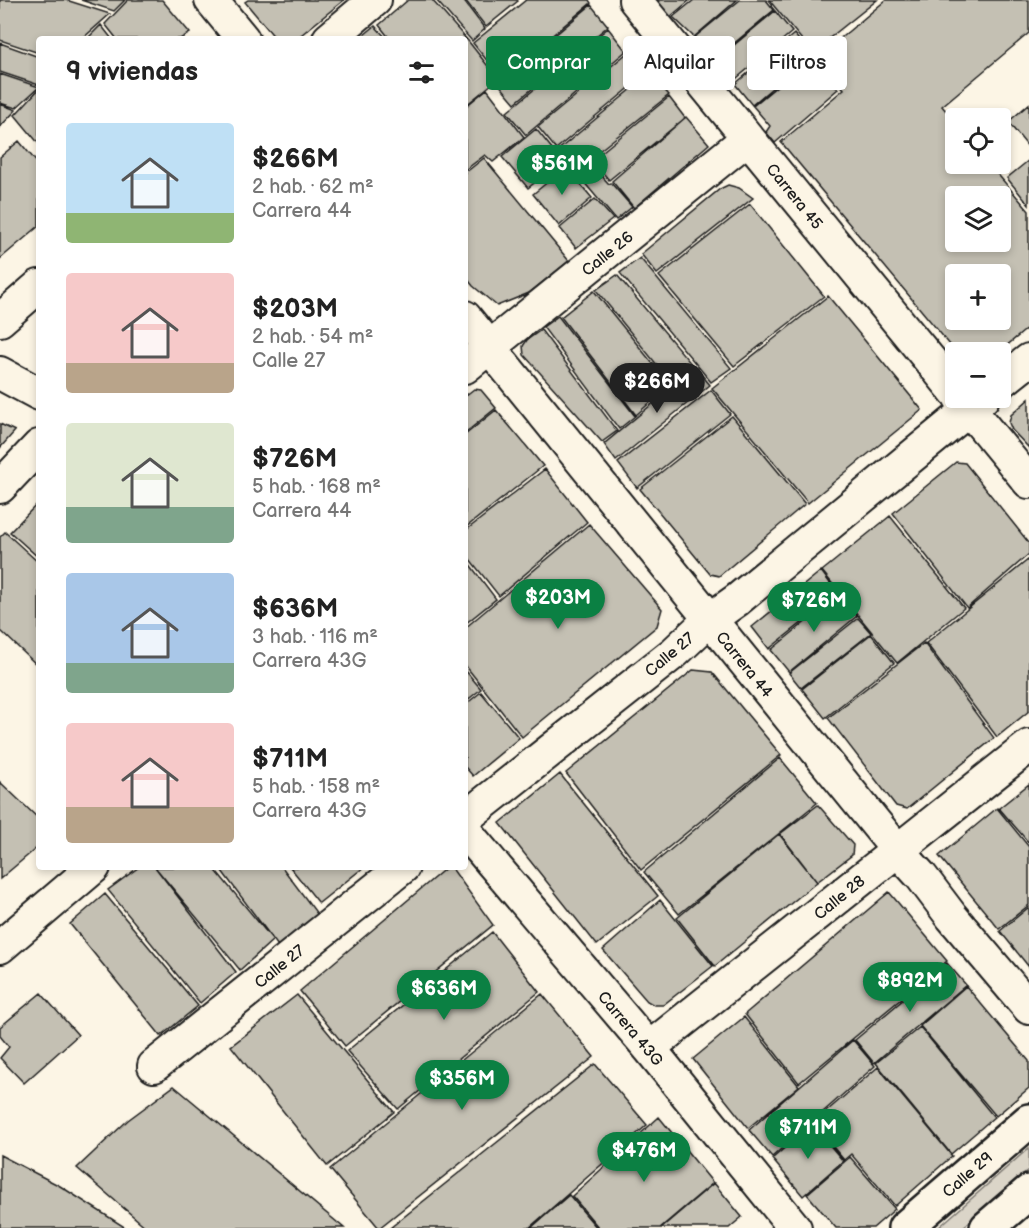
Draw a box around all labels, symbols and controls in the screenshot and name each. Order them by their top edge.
chip: Comprar [486,36,611,90]
chip: Alquilar [623,36,735,90]
chip: Filtros [747,36,847,90]
icon: filters [405,56,438,89]
text: 9 viviendas [66,57,198,88]
map controls [945,108,1011,408]
button: locate [945,108,1011,174]
text: $266M [252,144,339,175]
pin: $561M [520,145,604,196]
icon: home [114,147,186,219]
text: $561M [531,152,593,176]
street label: Carrera 45 [762,160,826,234]
text: 2 hab. · 62 m² [252,175,374,199]
button: layers [945,186,1011,252]
text: Carrera 44 [252,199,351,223]
street label: Calle 26 [578,228,638,281]
button: + [945,264,1011,330]
text: $203M [252,294,338,325]
icon: home [114,297,186,369]
text: 2 hab. · 54 m² [252,325,373,349]
button: − [945,342,1011,408]
text: Calle 27 [252,349,325,373]
pin: $266M [615,363,699,414]
text: $266M [624,370,690,394]
text: $726M [252,444,337,475]
icon: home [114,447,186,519]
text: 5 hab. · 168 m² [252,475,381,499]
text: Carrera 44 [252,499,351,523]
pin: $203M [516,579,600,630]
pin: $726M [772,582,856,633]
text: $203M [525,586,591,610]
text: $726M [781,589,847,613]
text: $636M [252,594,338,625]
icon: home [114,597,186,669]
text: 3 hab. · 116 m² [252,625,378,649]
street label: Carrera 44 [711,628,776,702]
street label: Calle 27 [641,629,699,681]
text: Carrera 43G [252,649,366,673]
text: $711M [252,744,328,775]
icon: home [114,747,186,819]
text: 5 hab. · 158 m² [252,775,380,799]
text: Carrera 43G [252,799,366,823]
street label: Calle 28 [811,872,869,924]
street label: Calle 27 [251,941,309,993]
pin: $892M [868,962,952,1013]
text: $892M [877,969,943,993]
pin: $636M [402,970,486,1021]
text: $636M [411,977,477,1001]
street label: Carrera 43G [593,988,667,1070]
pin: $356M [420,1060,504,1111]
text: $356M [429,1067,495,1091]
pin: $711M [766,1109,850,1160]
text: $711M [779,1116,837,1140]
pin: $476M [602,1132,686,1183]
text: $476M [611,1139,677,1163]
street label: Calle 29 [939,1148,997,1202]

